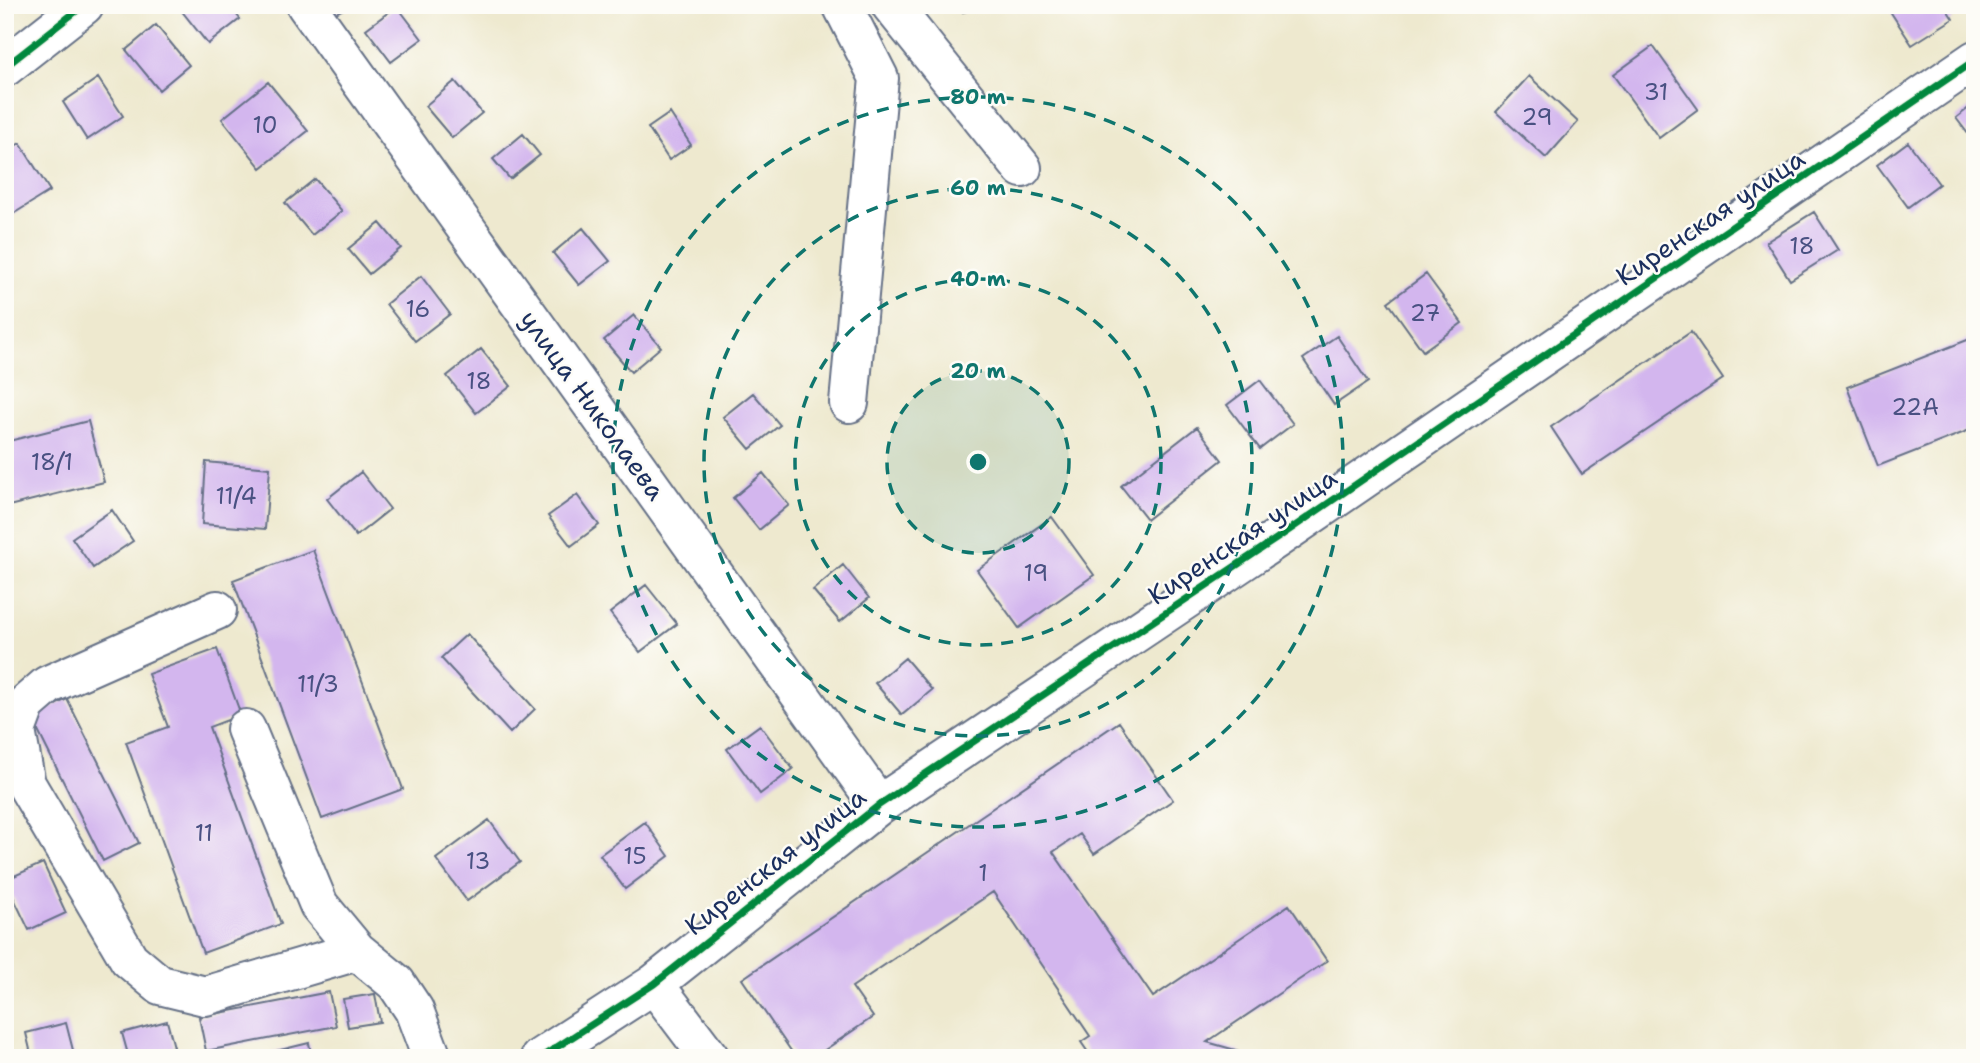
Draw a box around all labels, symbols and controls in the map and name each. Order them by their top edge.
house number: 31 [1644,77,1668,107]
text: 80 m [950,83,1006,111]
house number: 29 [1522,102,1552,132]
house number: 10 [252,110,278,140]
street label: Киренская улица [1609,141,1811,293]
text: 60 m [950,174,1006,202]
house number: 18 [1789,231,1815,261]
text: 40 m [950,265,1006,293]
house number: 16 [406,294,430,324]
house number: 27 [1410,298,1440,328]
street label: улица Николаева [512,303,674,507]
text: 20 m [950,357,1006,385]
house number: 18 [466,366,492,396]
house number: 22А [1891,392,1939,422]
house number: 18/1 [31,447,73,477]
centre of rings [966,450,990,474]
street label: Киренская улица [1141,460,1343,612]
house number: 11/4 [215,481,257,511]
house number: 19 [1024,558,1048,588]
house number: 11/3 [297,669,339,699]
street label: Киренская улица [677,779,873,943]
house number: 11 [195,818,213,848]
house number: 15 [623,841,647,871]
house number: 13 [466,846,490,876]
house number: 1 [978,858,988,888]

